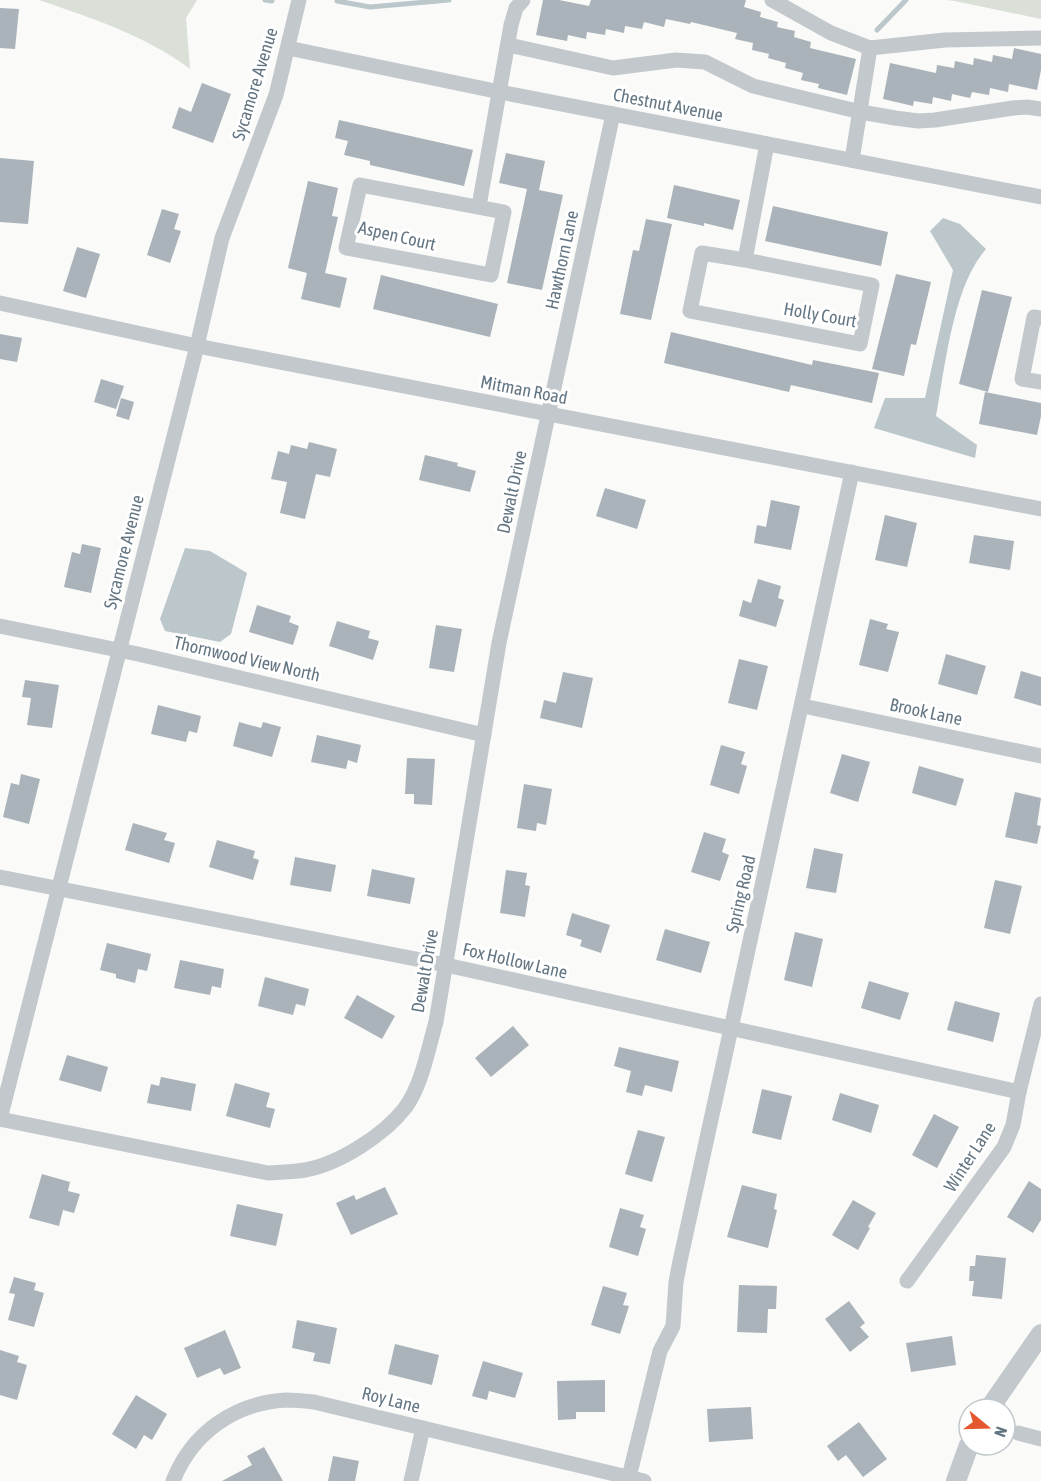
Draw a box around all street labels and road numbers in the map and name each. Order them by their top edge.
street label: Sycamore Avenue [227,25,282,143]
street label: Chestnut Avenue [611,84,725,125]
street label: Hawthorn Lane [541,208,582,311]
street label: Aspen Court [356,216,438,255]
street label: Holly Court [782,298,858,331]
street label: Mitman Road [479,371,569,408]
street label: Dewalt Drive [492,448,531,535]
street label: Sycamore Avenue [99,493,148,611]
street label: Thornwood View North [172,631,322,686]
street label: Brook Lane [888,694,964,729]
street label: Spring Road [721,853,760,935]
street label: Dewalt Drive [407,928,442,1014]
street label: Fox Hollow Lane [461,938,570,983]
street label: Winter Lane [939,1118,1000,1196]
street label: Roy Lane [360,1382,422,1417]

